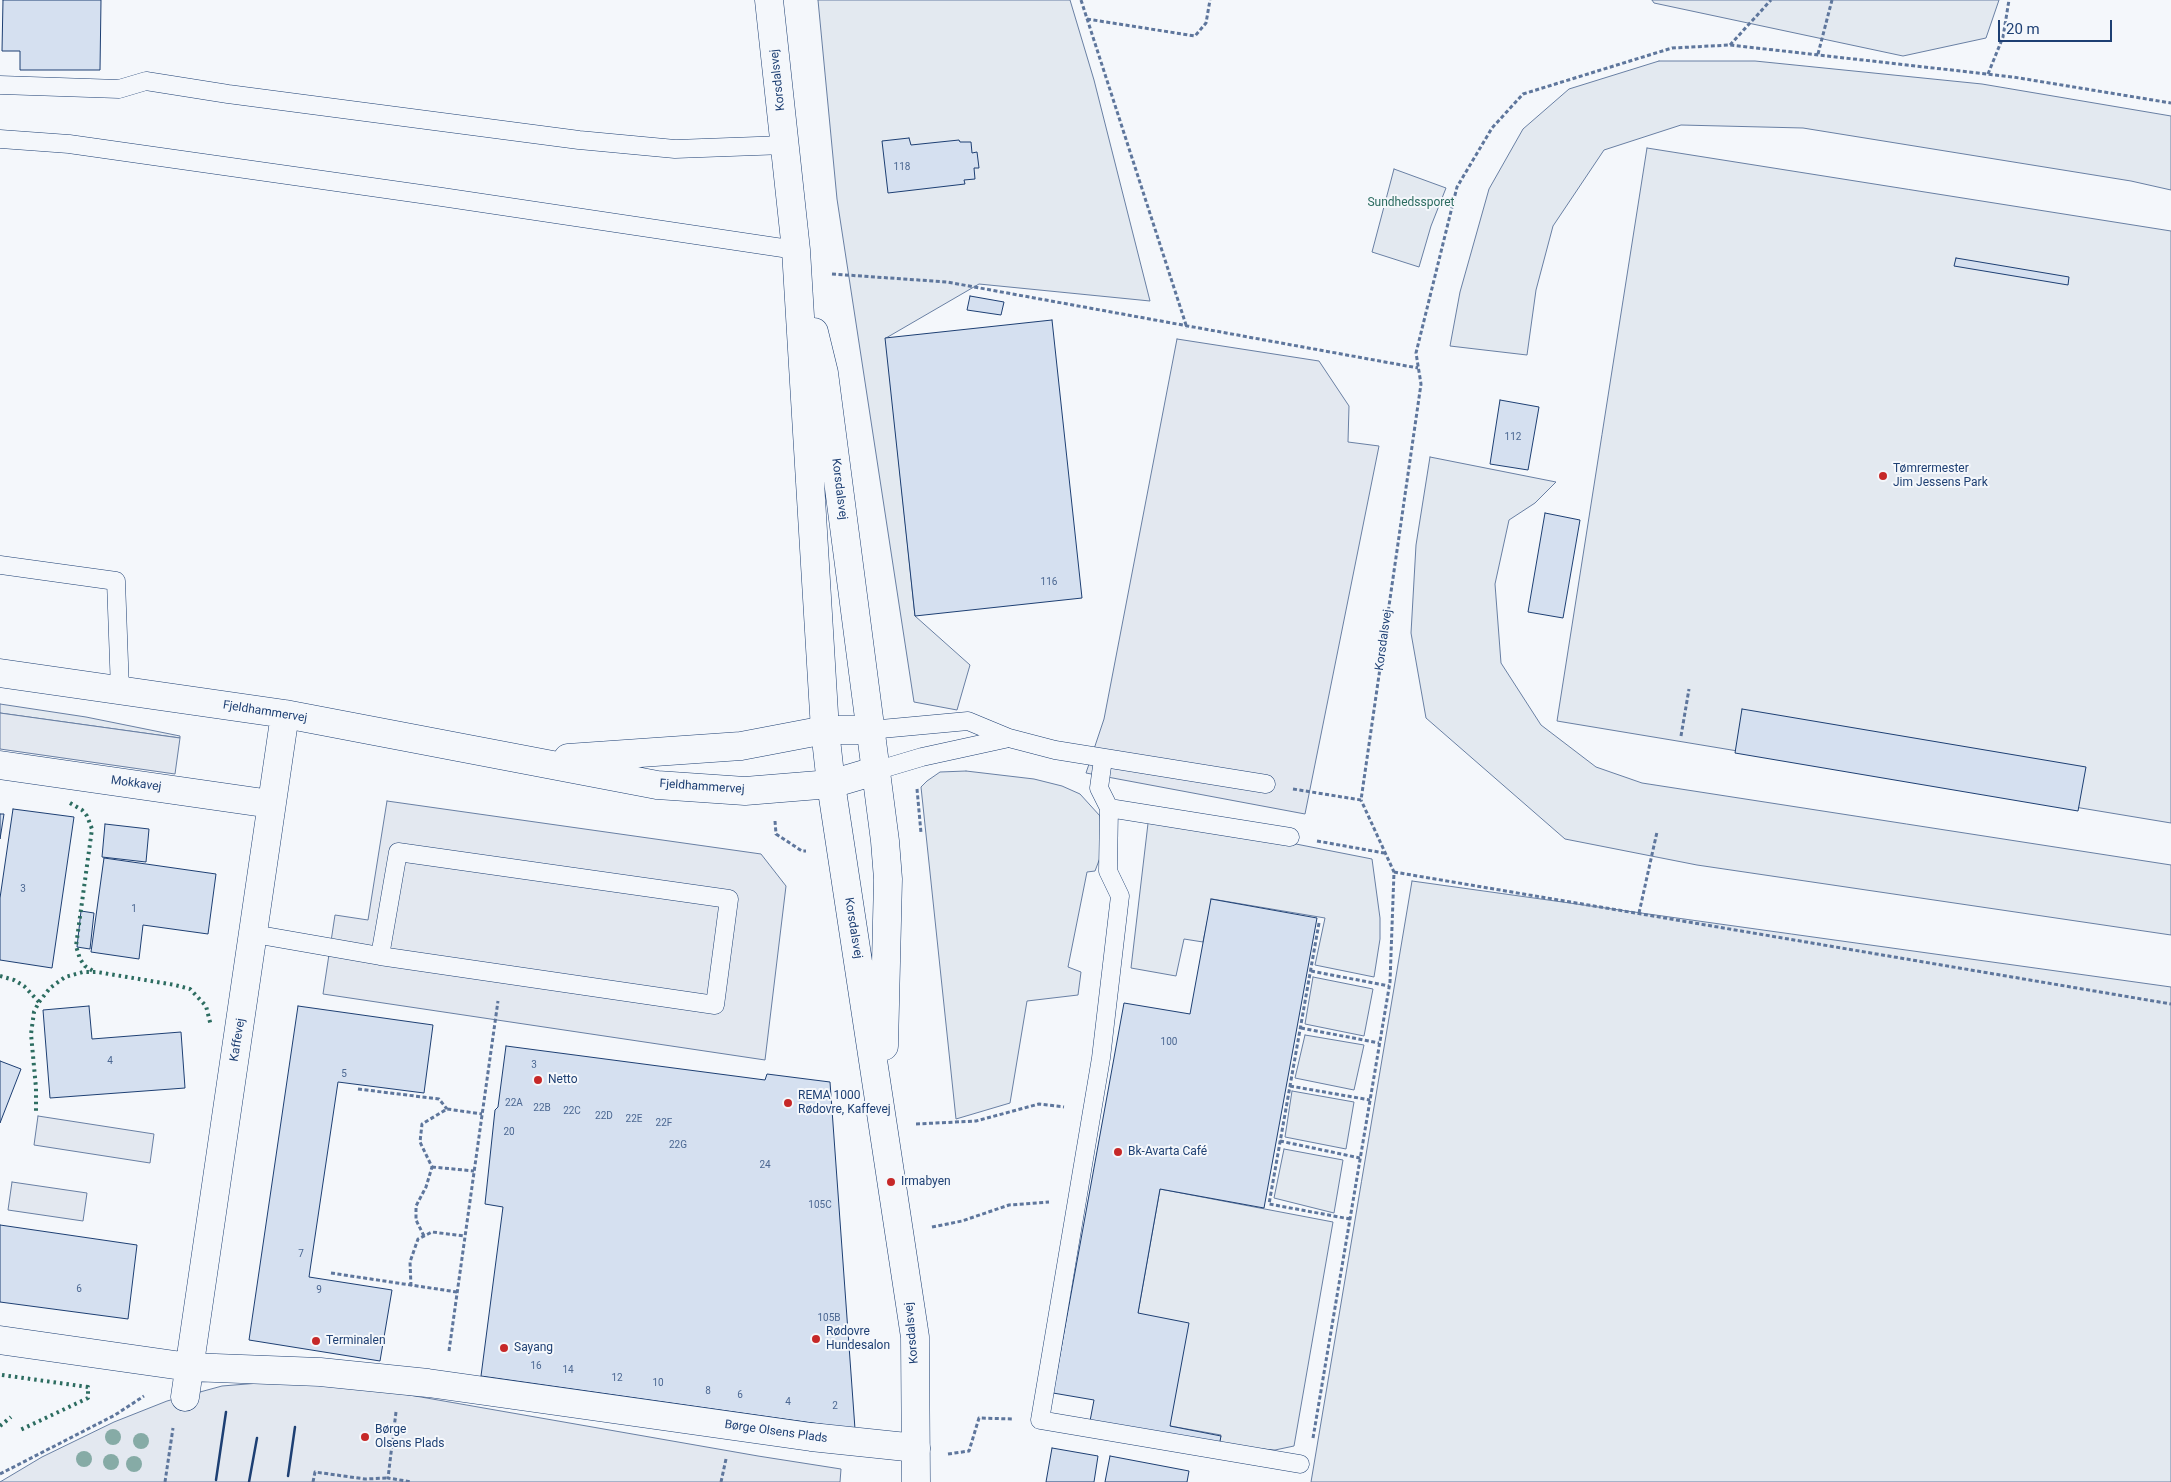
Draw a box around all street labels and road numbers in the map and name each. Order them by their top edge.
street label: Korsdalsvej [768,48,788,112]
street label: Korsdalsvej [828,457,850,521]
street label: Korsdalsvej [1373,608,1395,672]
street label: Fjeldhammervej [222,698,308,726]
street label: Mokkavej [110,773,162,795]
street label: Fjeldhammervej [659,777,745,797]
street label: Korsdalsvej [841,896,865,960]
street label: Kaffevej [227,1017,249,1063]
street label: Korsdalsvej [902,1302,922,1364]
street label: Børge Olsens Plads [724,1418,828,1446]

